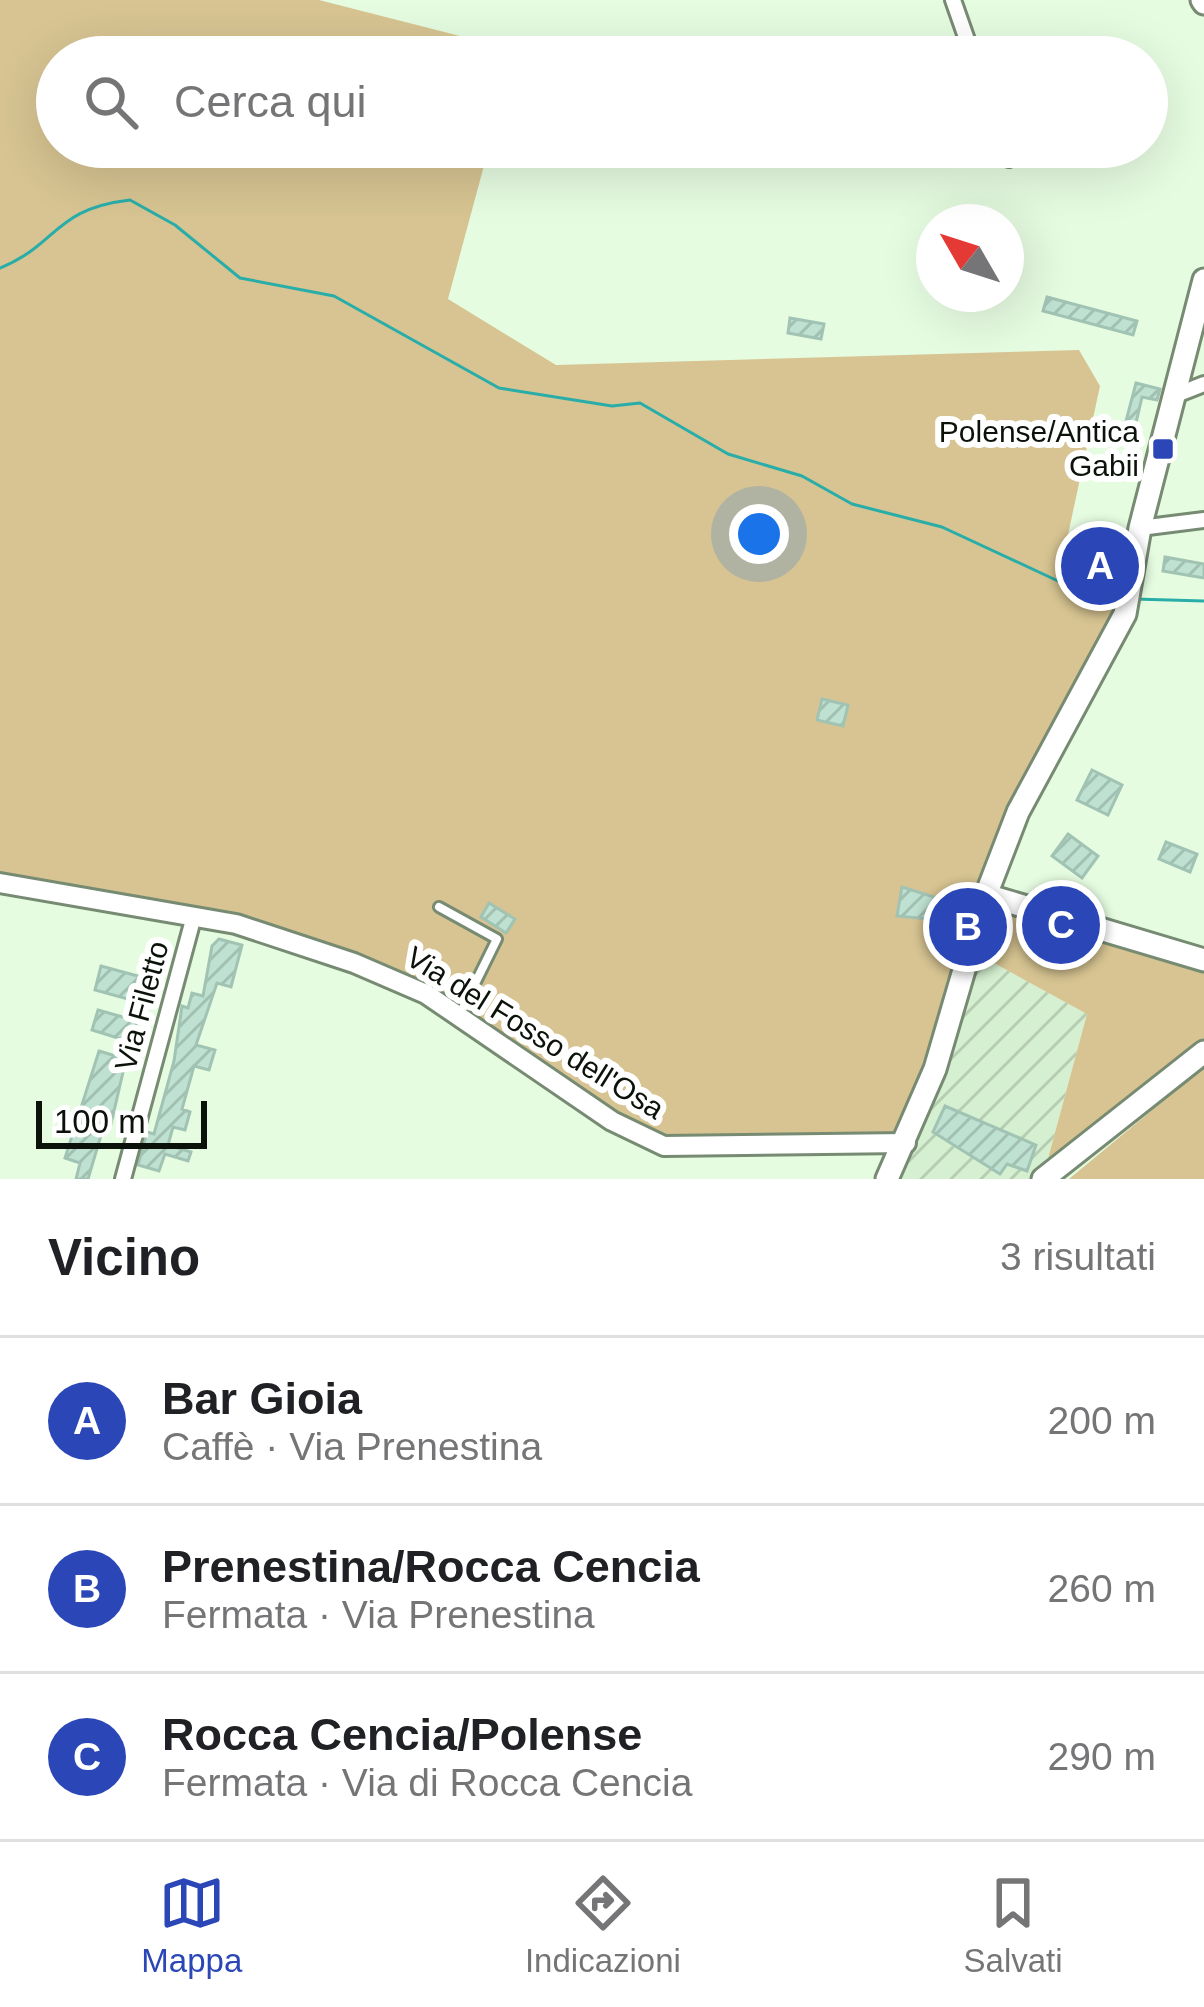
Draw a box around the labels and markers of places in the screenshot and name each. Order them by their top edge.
place label: Polense/Antica Gabii [939,415,1139,482]
marker: Polense/Antica Gabii [1150,436,1176,462]
pin: A [1061,521,1139,611]
pin: C [1022,880,1100,970]
pin: B [929,882,1007,972]

